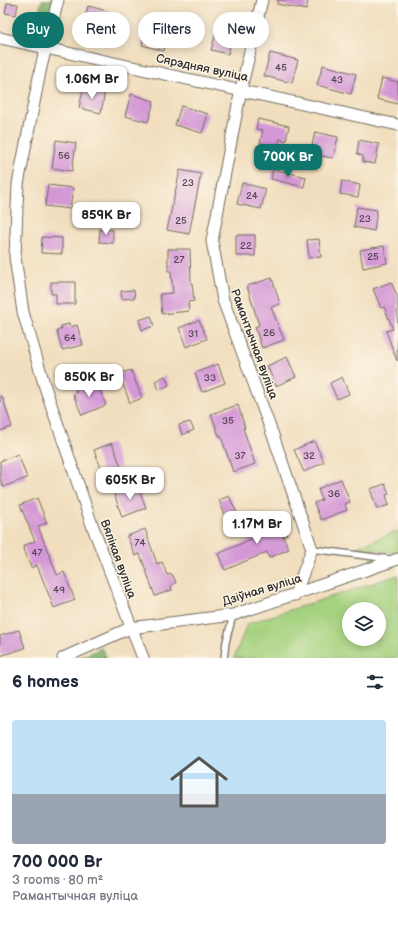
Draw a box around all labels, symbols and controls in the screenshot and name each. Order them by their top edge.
chip: Buy [12,12,64,48]
chip: Rent [72,12,130,48]
chip: Filters [138,12,205,48]
chip: New [213,12,269,48]
street label: Сярэдняя вуліца [155,51,249,85]
house number: 45 [275,62,287,74]
pin: 1.06M Br [51,66,133,100]
text: 1.06M Br [65,71,119,87]
house number: 43 [331,74,343,86]
pin: 700K Br [251,144,325,178]
text: 700K Br [263,149,313,165]
house number: 56 [58,150,70,162]
house number: 23 [182,177,194,189]
house number: 24 [246,190,258,202]
pin: 859K Br [69,202,143,236]
text: 859K Br [81,207,131,223]
house number: 23 [359,213,371,225]
house number: 25 [175,215,187,227]
house number: 22 [240,240,252,252]
house number: 25 [367,251,379,263]
house number: 27 [174,254,184,266]
street label: Рамантычная вуліца [227,287,281,401]
house number: 26 [263,327,275,339]
house number: 31 [188,328,198,340]
house number: 64 [64,332,76,344]
pin: 850K Br [52,364,126,398]
text: 850K Br [64,369,114,385]
house number: 33 [204,372,216,384]
house number: 35 [222,415,234,427]
house number: 37 [234,450,246,462]
house number: 32 [303,450,315,462]
pin: 605K Br [93,467,167,501]
text: 605K Br [105,472,155,488]
house number: 36 [328,488,340,500]
pin: 1.17M Br [216,511,298,545]
text: 1.17M Br [232,516,282,532]
street label: Вялікая вуліца [97,517,139,601]
house number: 74 [134,537,146,549]
house number: 47 [31,547,43,559]
street label: Дзіўная вуліца [220,571,304,609]
house number: 49 [53,584,65,596]
map controls [342,602,386,646]
button: layers [342,602,386,646]
icon: filters [364,671,386,693]
text: 6 homes [12,672,79,692]
icon: home [163,746,235,818]
text: 700 000 Br [12,852,102,872]
text: 3 rooms · 80 m² [12,872,103,888]
text: Рамантычная вуліца [12,888,138,904]

